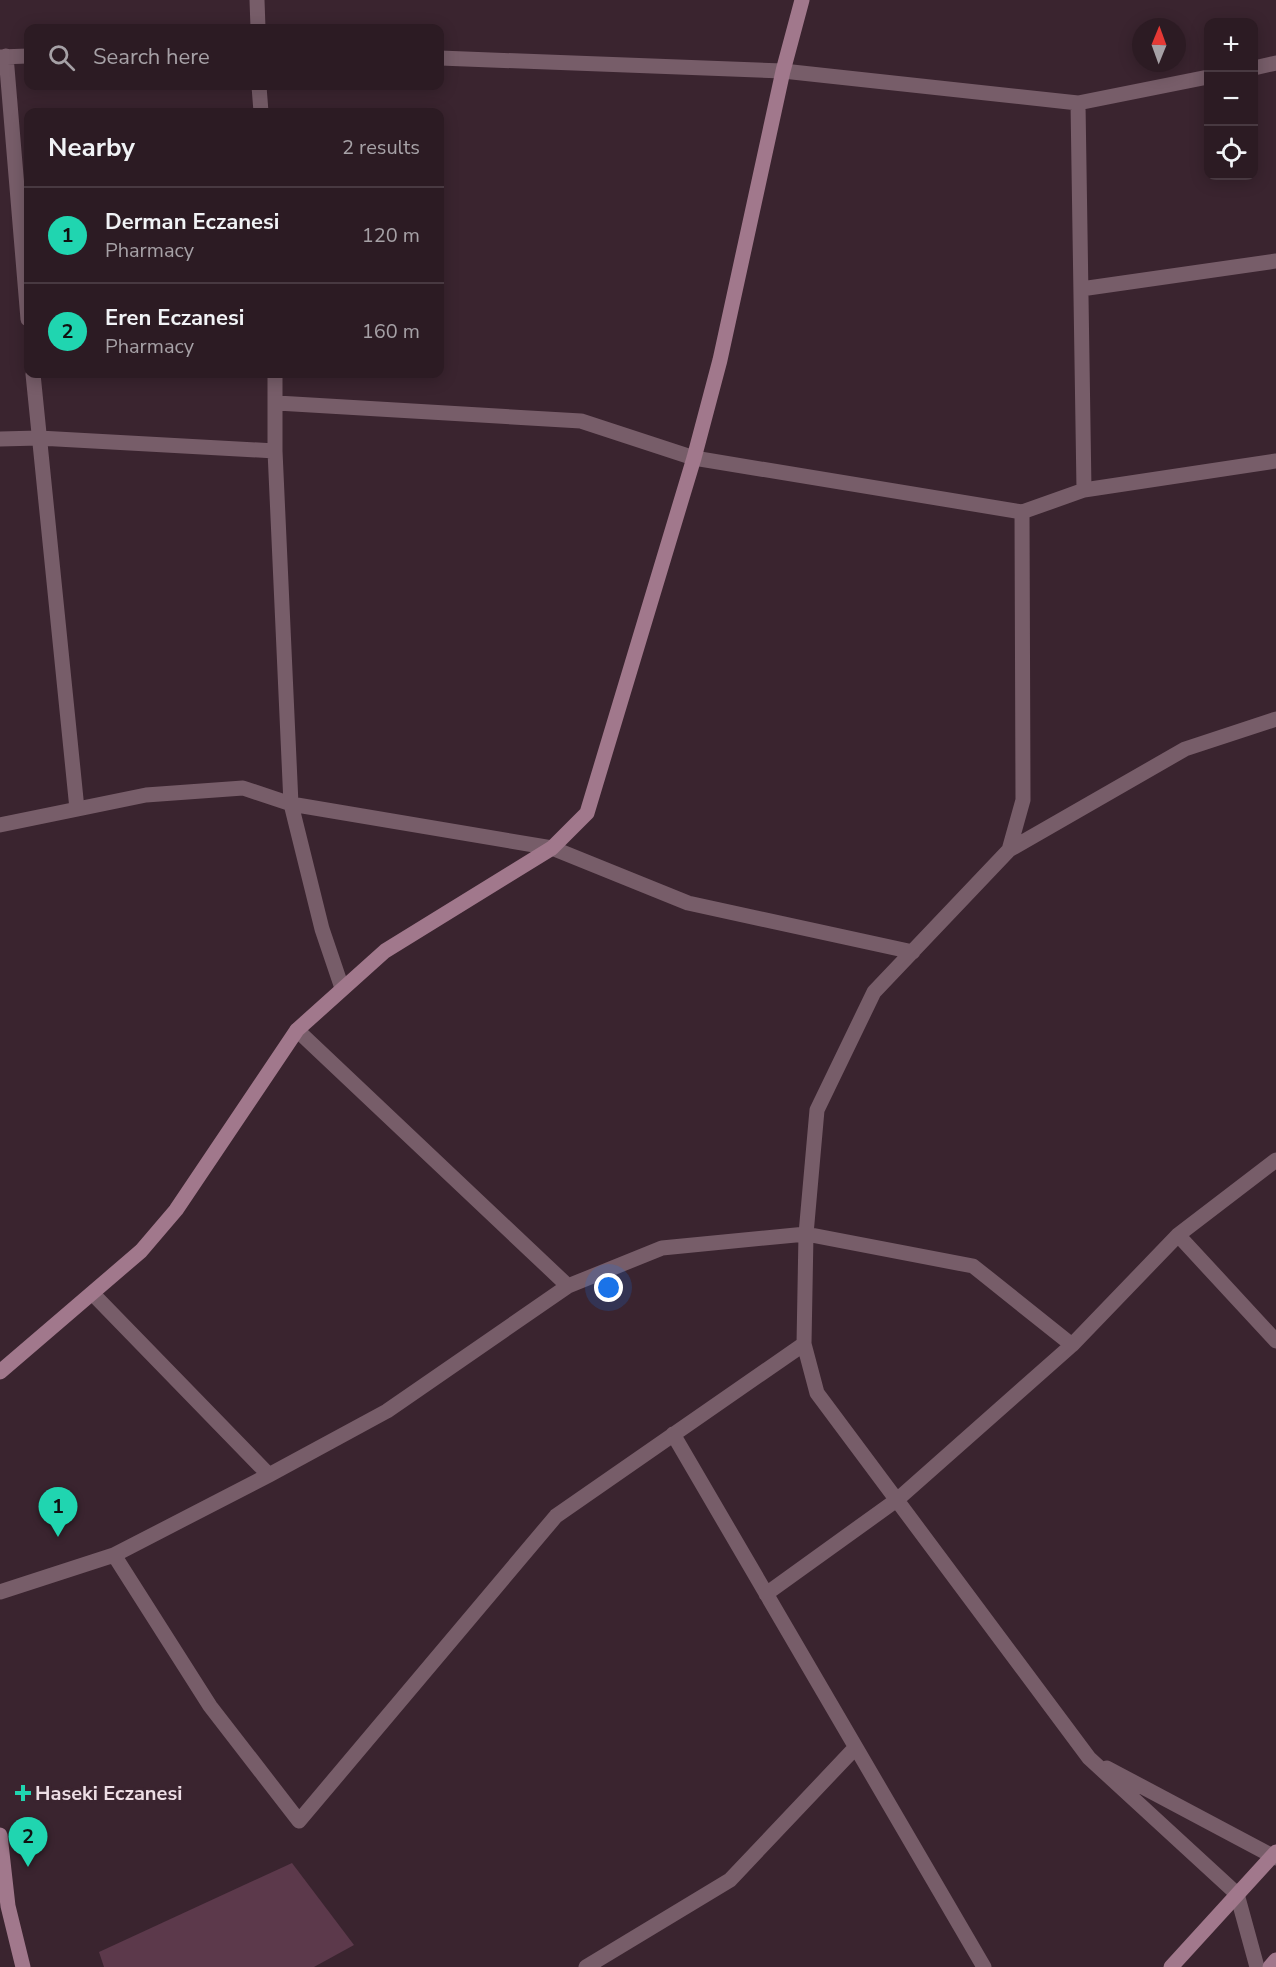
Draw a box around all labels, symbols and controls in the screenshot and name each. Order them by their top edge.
north arrow [1132,18,1186,72]
map controls [1204,18,1258,180]
button: + [1204,18,1258,72]
search box [24,24,444,90]
icon: search [45,41,78,74]
text: Search here [93,42,210,72]
button: − [1204,72,1258,126]
button: locate [1204,126,1258,180]
text: Nearby [48,130,135,165]
text: 2 results [342,134,420,161]
text: Derman Eczanesi [105,207,279,237]
text: 1 [62,222,74,249]
text: 120 m [362,222,420,249]
text: Pharmacy [105,237,194,264]
text: Eren Eczanesi [105,303,244,333]
text: 2 [62,318,74,345]
text: 160 m [362,318,420,345]
text: Pharmacy [105,333,194,360]
your location [594,1273,623,1302]
pin: 1 [38,1488,78,1537]
place label: Haseki Eczanesi [35,1780,182,1807]
marker: Haseki Eczanesi [16,1786,30,1800]
pin: 2 [9,1818,48,1867]

